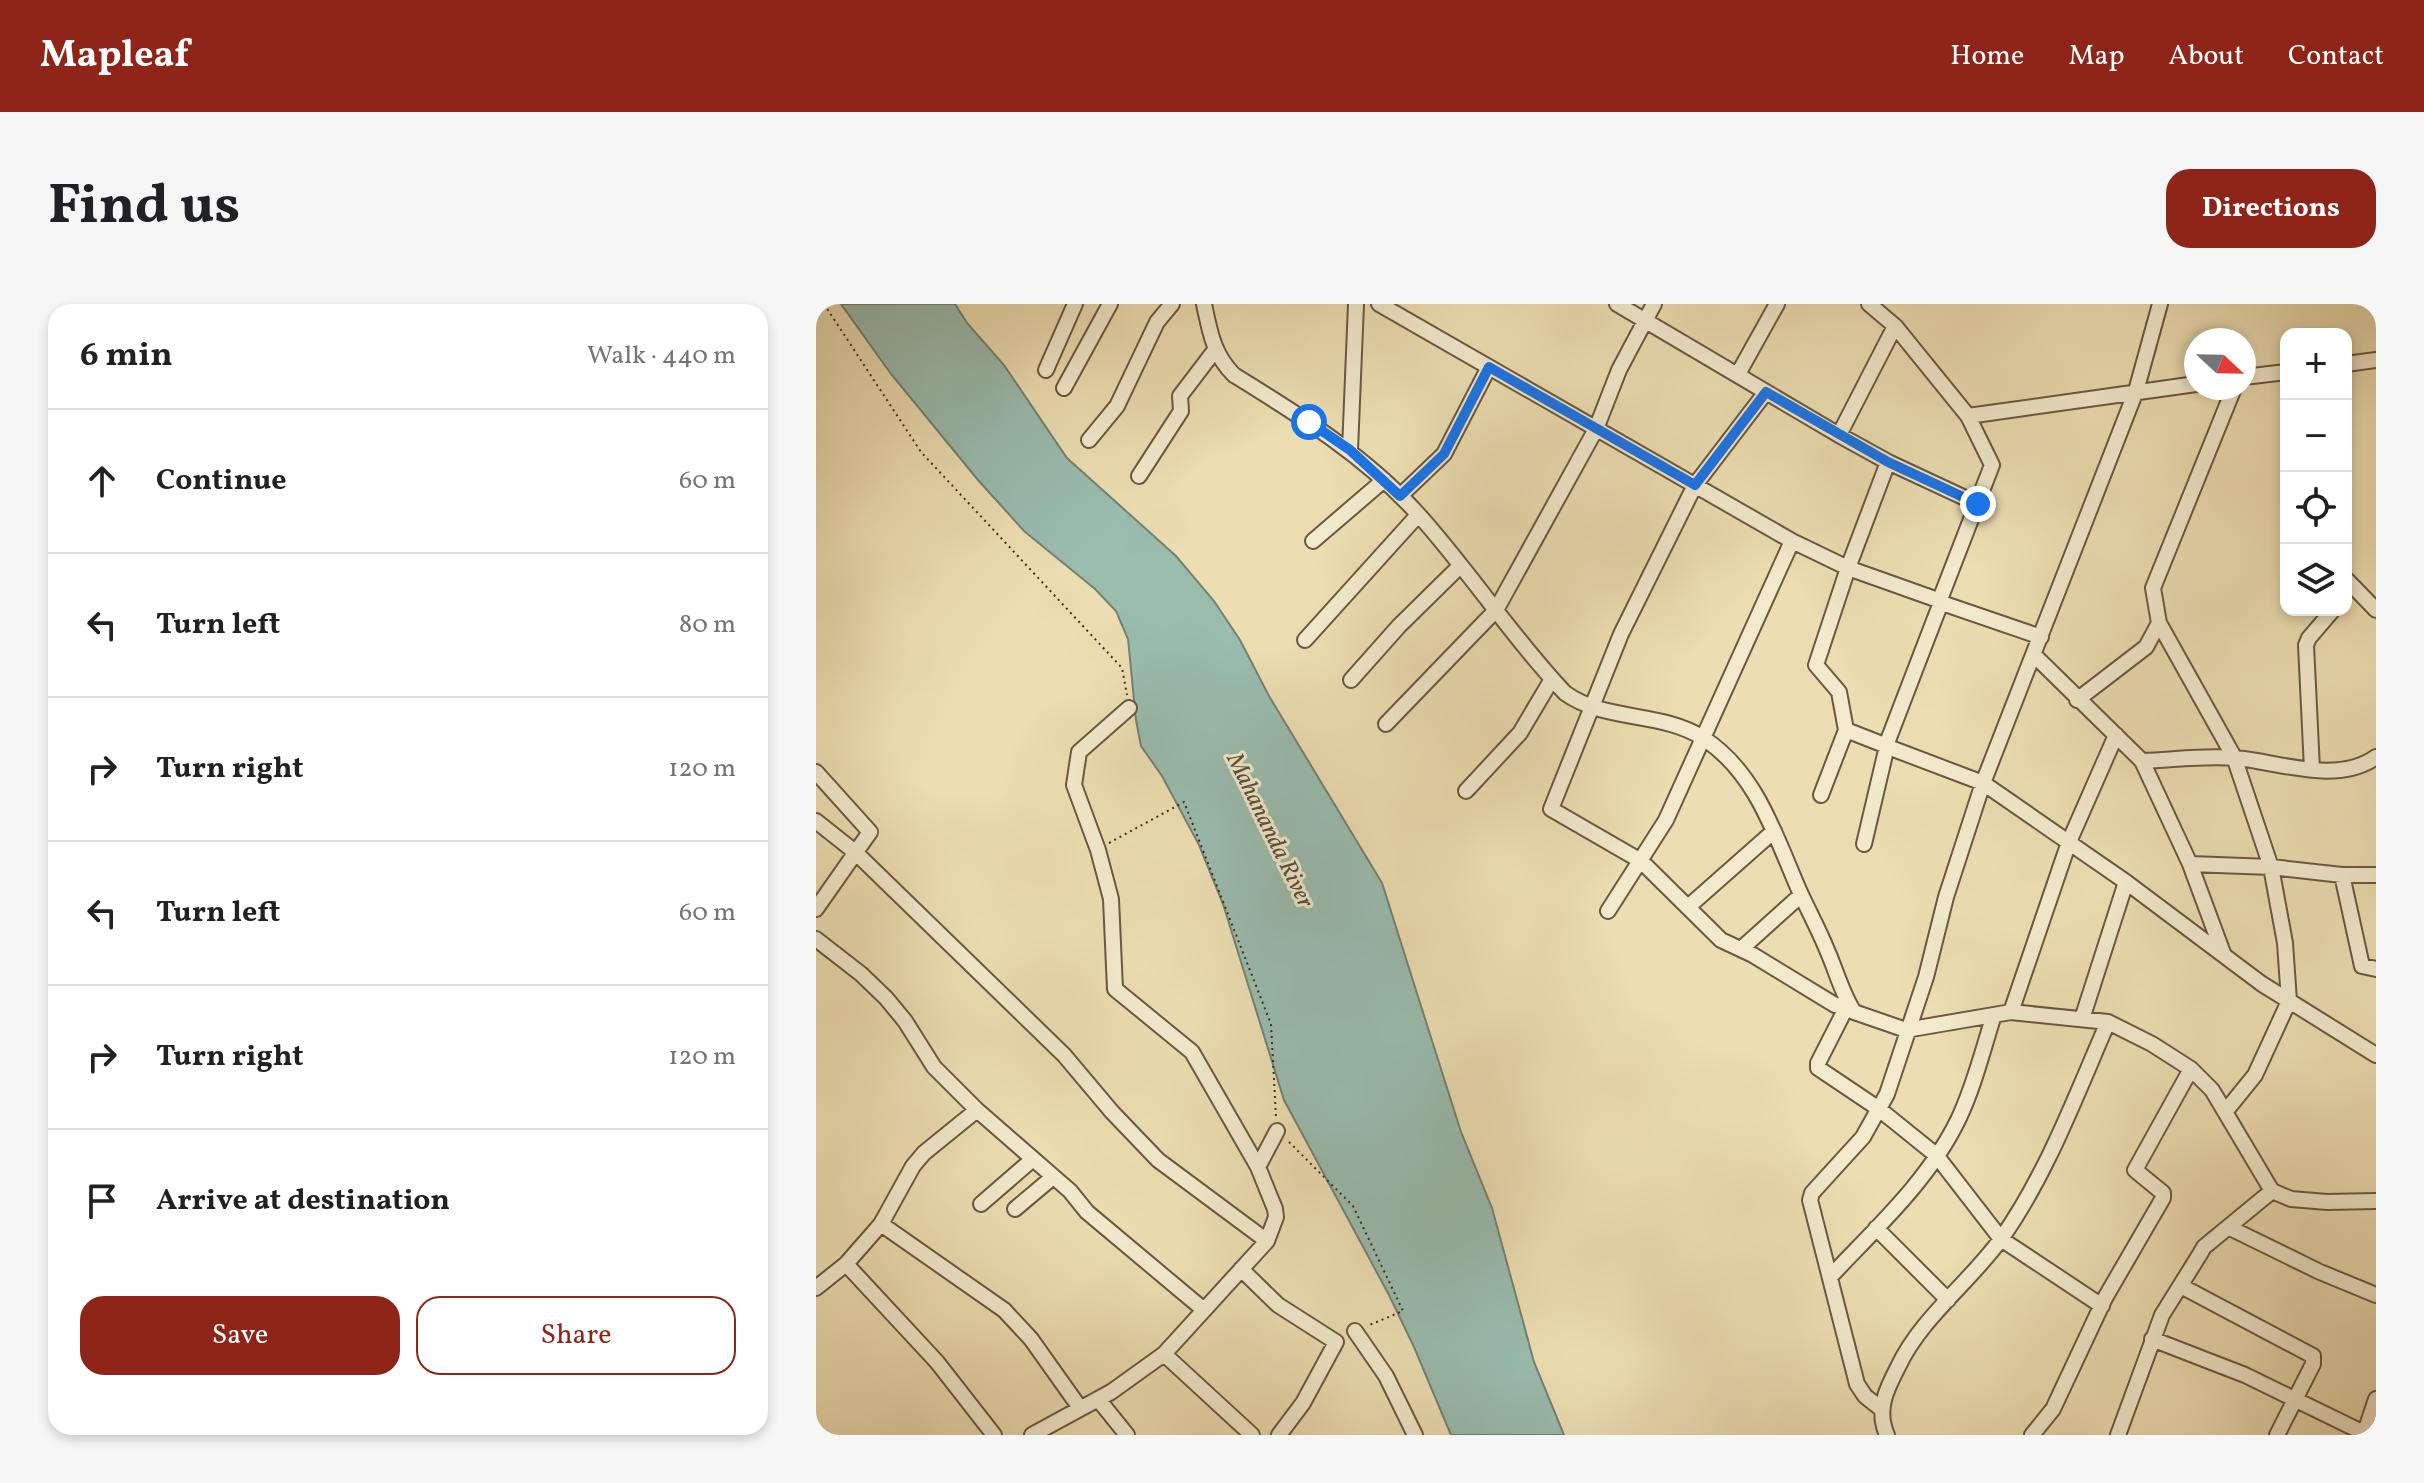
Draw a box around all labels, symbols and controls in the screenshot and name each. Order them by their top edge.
text: Mapleaf [40,30,189,83]
text: Home [1950,37,2024,76]
text: Map [2068,37,2124,76]
text: About [2168,37,2244,76]
text: Contact [2288,37,2384,76]
text: Find us [48,169,240,247]
button: Directions [2166,169,2376,248]
north arrow [2184,328,2256,400]
map controls [2280,328,2352,616]
button: + [2280,328,2352,400]
text: 6 min [80,333,173,380]
text: Walk · 440 m [587,338,736,374]
button: − [2280,400,2352,472]
route start [1291,404,1327,440]
icon: ahead [80,459,124,503]
text: Continue [156,460,287,502]
text: 60 m [679,463,736,499]
button: locate [2280,472,2352,544]
route end [1960,486,1996,522]
button: layers [2280,544,2352,616]
icon: left [80,603,124,647]
text: Turn left [156,604,280,646]
text: 80 m [679,607,736,643]
icon: right [80,747,124,791]
water label: Mahananda River [1217,747,1322,915]
text: Turn right [156,748,304,790]
text: 120 m [668,751,736,787]
icon: left [80,891,124,935]
text: Turn left [156,892,280,934]
text: 60 m [679,895,736,931]
icon: right [80,1035,124,1079]
text: Turn right [156,1036,304,1078]
text: 120 m [668,1039,736,1075]
icon: arrive [80,1179,124,1223]
text: Arrive at destination [156,1180,450,1222]
button: Save [80,1296,400,1375]
button: Share [416,1296,736,1375]

